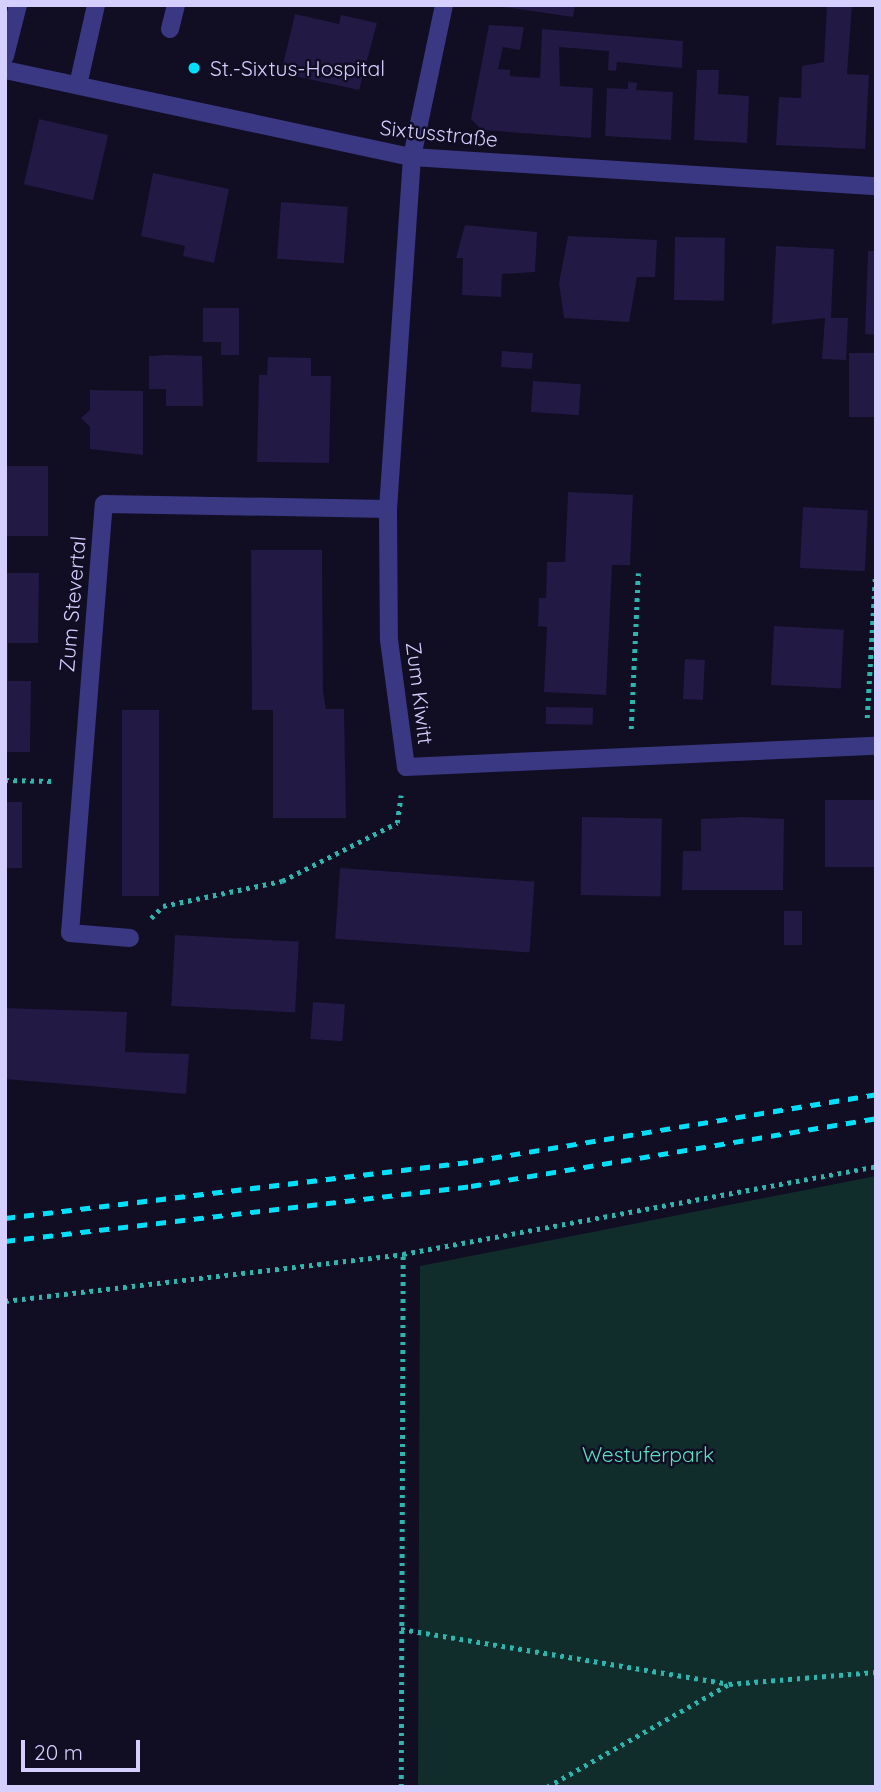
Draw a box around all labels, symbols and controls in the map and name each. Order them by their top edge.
place label: St.-Sixtus-Hospital [210,55,385,81]
marker: St.-Sixtus-Hospital [184,58,204,78]
street label: Sixtusstraße [379,114,499,152]
street label: Zum Stevertal [54,535,90,673]
street label: Zum Kiwitt [401,640,439,746]
park label: Westuferpark [582,1441,714,1467]
scale bar [24,1726,144,1770]
text: 20 m [34,1739,83,1765]

